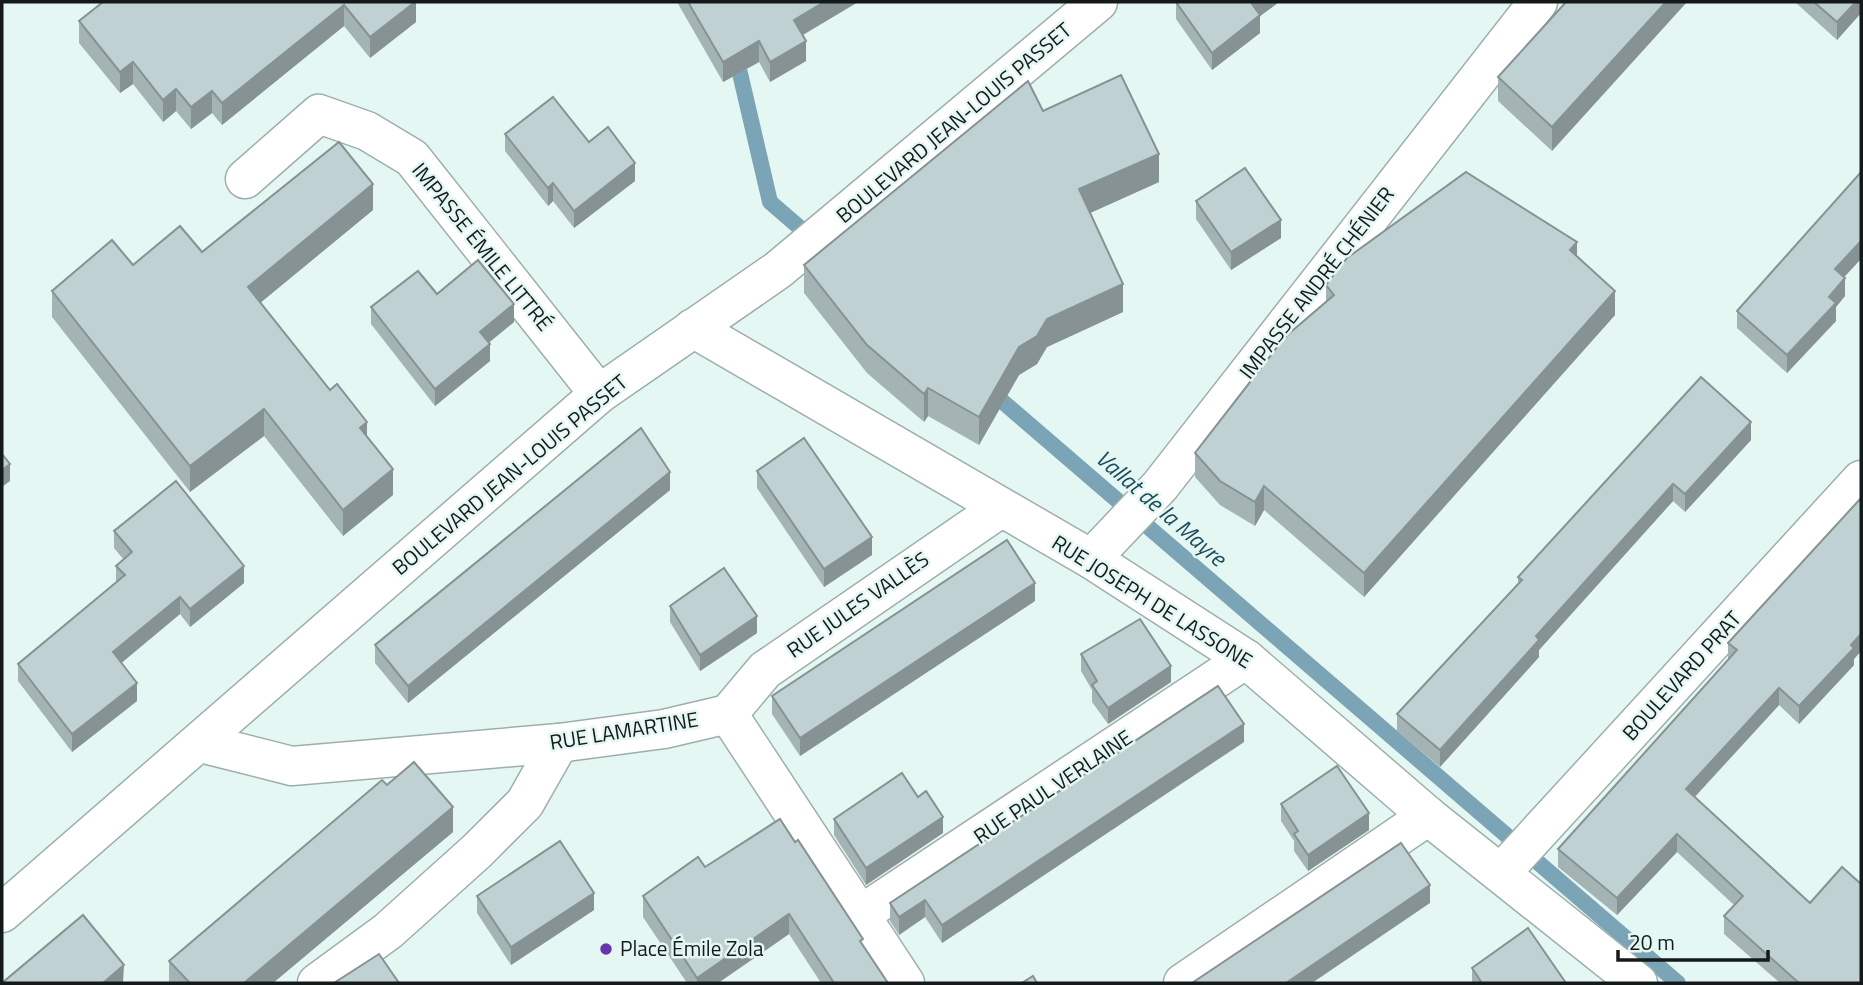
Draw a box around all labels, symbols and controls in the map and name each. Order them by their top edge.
street label: BOULEVARD JEAN-LOUIS PASSET [829,14,1078,230]
street label: IMPASSE ÉMILE LITTRÉ [405,155,561,337]
street label: IMPASSE ANDRÉ CHÉNIER [1231,179,1402,385]
street label: BOULEVARD JEAN-LOUIS PASSET [385,366,634,582]
water label: Vallat de la Mayre [1088,441,1235,575]
street label: RUE JOSEPH DE LASSONE [1046,526,1259,676]
street label: RUE JULES VALLÈS [780,543,935,665]
street label: BOULEVARD PRAT [1614,603,1748,747]
street label: RUE LAMARTINE [547,702,701,758]
street label: RUE PAUL VERLAINE [967,721,1138,851]
scale bar [1618,918,1769,962]
text: 20 m [1629,926,1675,958]
place label: Place Émile Zola [620,932,764,964]
marker: Place Émile Zola [598,941,614,957]

